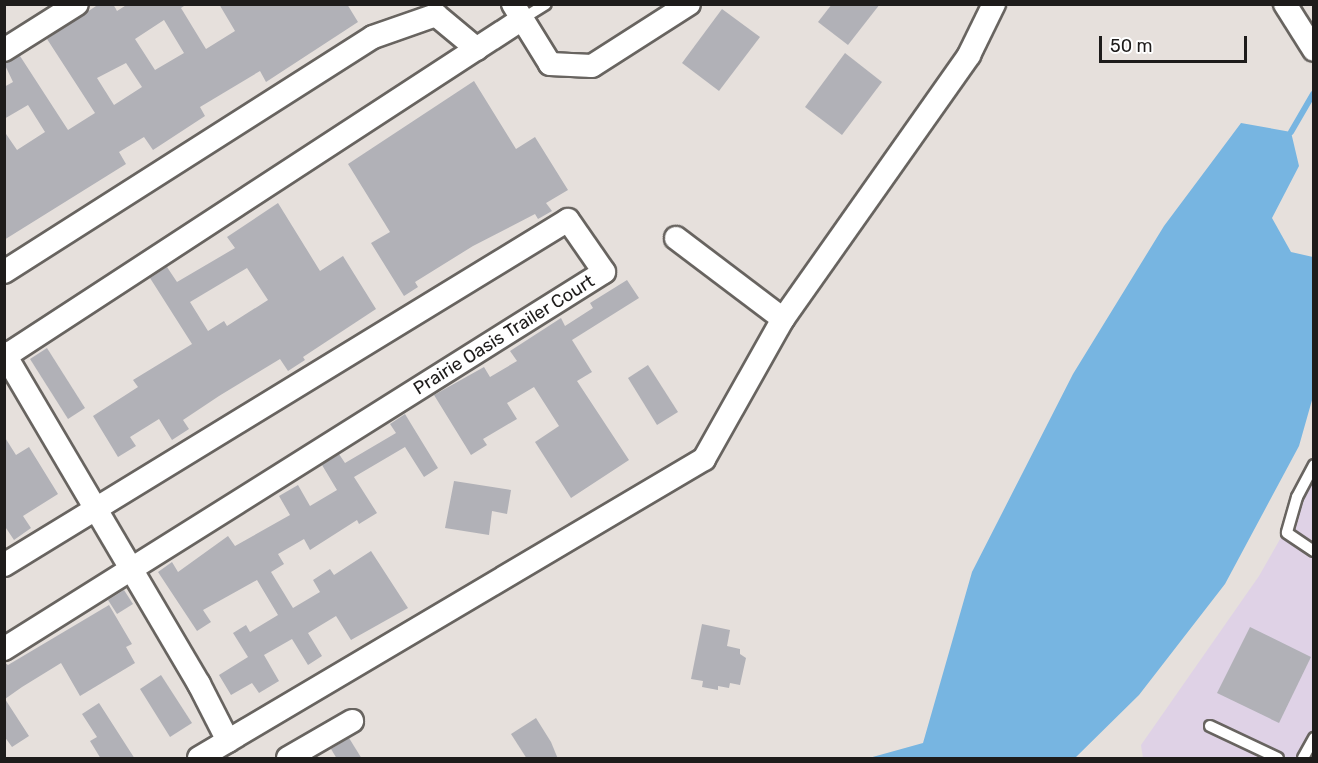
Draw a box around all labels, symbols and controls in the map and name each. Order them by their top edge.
scale bar [1102,24,1250,62]
text: 50 m [1110,35,1153,57]
street label: Prairie Oasis Trailer Court [409,270,599,400]

